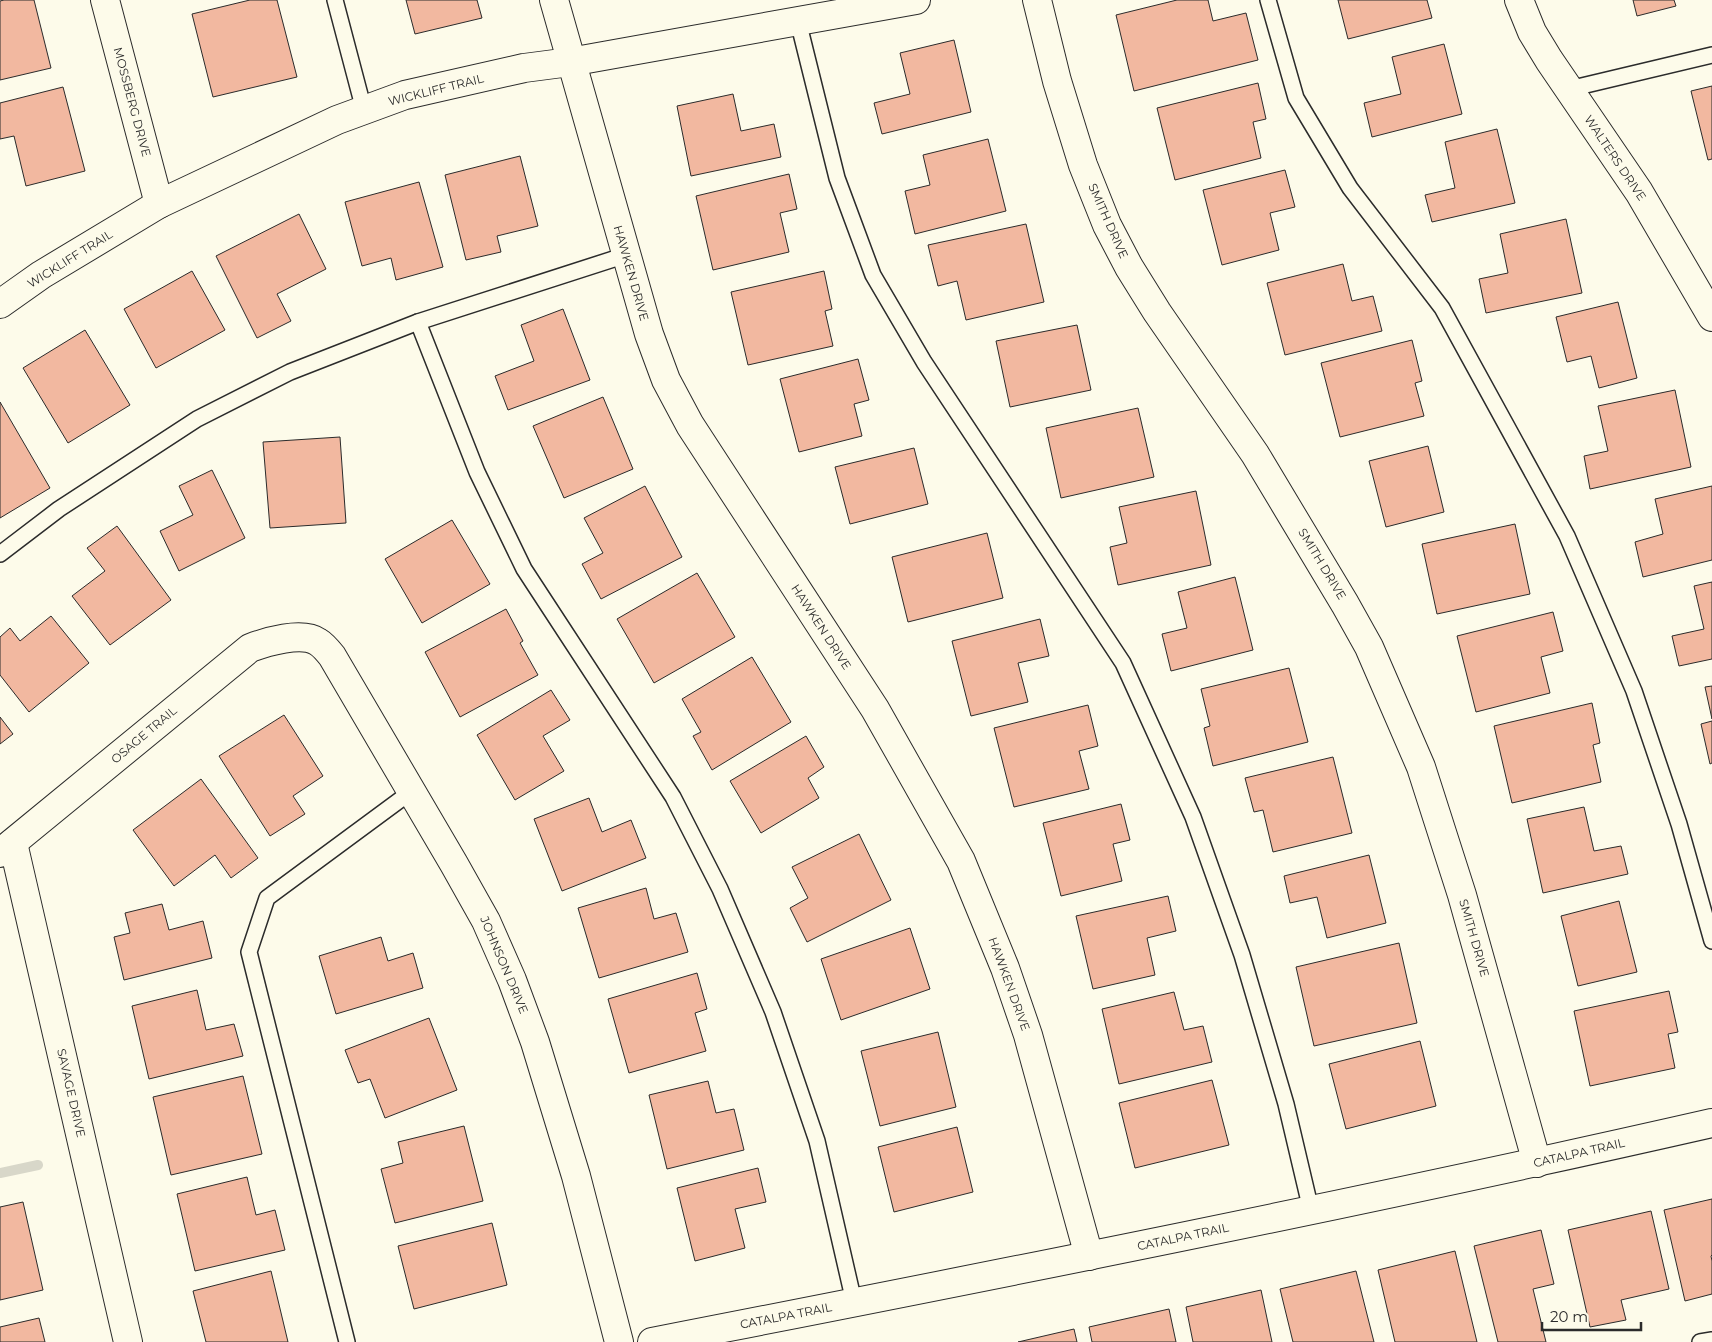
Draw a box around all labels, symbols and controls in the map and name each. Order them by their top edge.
street label: MOSSBERG DRIVE [111,45,154,158]
street label: WICKLIFF TRAIL [387,70,485,109]
street label: WALTERS DRIVE [1581,112,1650,203]
street label: SMITH DRIVE [1085,181,1132,261]
street label: HAWKEN DRIVE [611,223,652,322]
street label: WICKLIFF TRAIL [24,226,115,291]
street label: SMITH DRIVE [1295,525,1350,602]
street label: HAWKEN DRIVE [788,581,855,672]
street label: OSAGE TRAIL [108,703,180,766]
street label: SMITH DRIVE [1456,897,1493,979]
street label: JOHNSON DRIVE [477,913,532,1016]
street label: HAWKEN DRIVE [986,935,1033,1033]
street label: SAVAGE DRIVE [54,1047,89,1139]
street label: CATALPA TRAIL [1532,1135,1626,1170]
street label: CATALPA TRAIL [1136,1219,1230,1254]
street label: CATALPA TRAIL [739,1299,833,1332]
scale bar [1542,1300,1641,1332]
text: 20 m [1550,1307,1588,1326]

